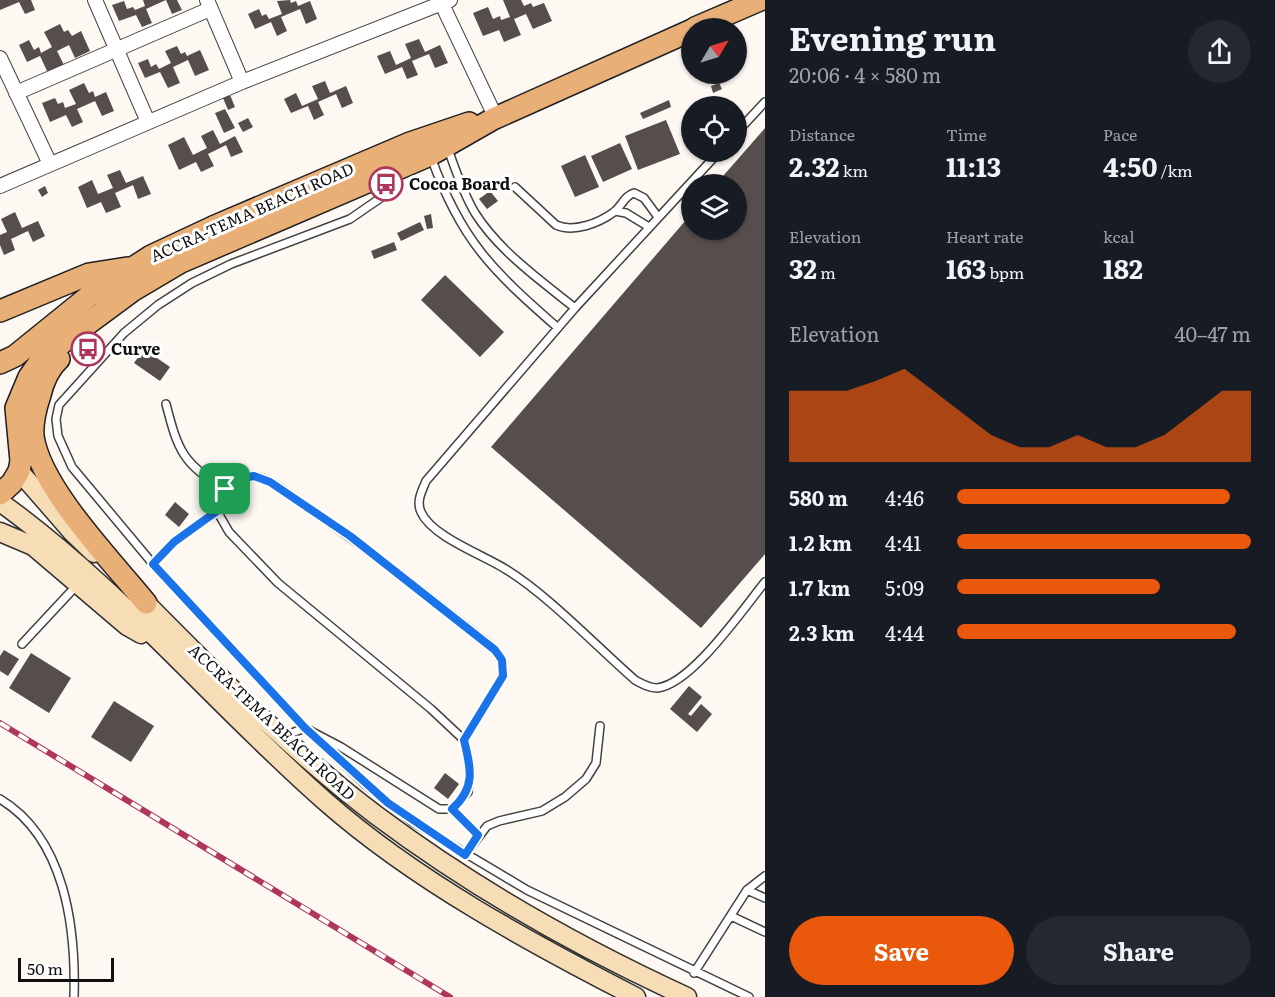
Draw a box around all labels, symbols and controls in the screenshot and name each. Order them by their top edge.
text: Evening run [789,12,996,61]
north arrow [681,18,747,84]
map controls [681,18,747,240]
button: share [1188,20,1251,83]
text: 20:06 · 4 × 580 m [789,59,941,89]
button: locate [681,96,747,162]
text: Distance [789,122,855,146]
text: Time [946,122,987,146]
text: Pace [1103,122,1137,146]
text: 2.32 [789,146,840,185]
text: 11:13 [946,146,1001,185]
text: 4:50 [1103,146,1157,185]
street label: ACCRA-TEMA BEACH ROAD [146,155,357,267]
text: km [840,158,868,182]
text: /km [1157,158,1193,182]
bus stop icon: Cocoa Board [368,166,404,202]
place label: Cocoa Board [409,171,511,195]
button: layers [681,174,747,240]
text: Elevation [789,224,861,248]
text: Heart rate [946,224,1024,248]
text: kcal [1103,224,1135,248]
text: 32 [789,248,817,287]
text: 163 [946,248,986,287]
text: 182 [1103,248,1143,287]
text: m [817,260,836,284]
text: bpm [986,260,1024,284]
text: Elevation [789,318,879,348]
text: 40–47 m [1175,318,1251,348]
bus stop icon: Curve [70,331,106,367]
place label: Curve [111,336,160,360]
pin [199,463,250,514]
icon: arrive [208,472,241,505]
text: 580 m [789,482,848,512]
text: 4:46 [885,482,924,512]
text: 1.2 km [789,527,852,557]
text: 4:41 [885,527,921,557]
text: 1.7 km [789,572,851,602]
text: 5:09 [885,572,924,602]
text: 2.3 km [789,617,855,647]
text: 4:44 [885,617,924,647]
street label: ACCRA-TEMA BEACH ROAD [184,637,361,805]
button: Save [789,916,1014,985]
button: Share [1026,916,1251,985]
scale bar [18,955,114,982]
text: 50 m [27,956,63,980]

